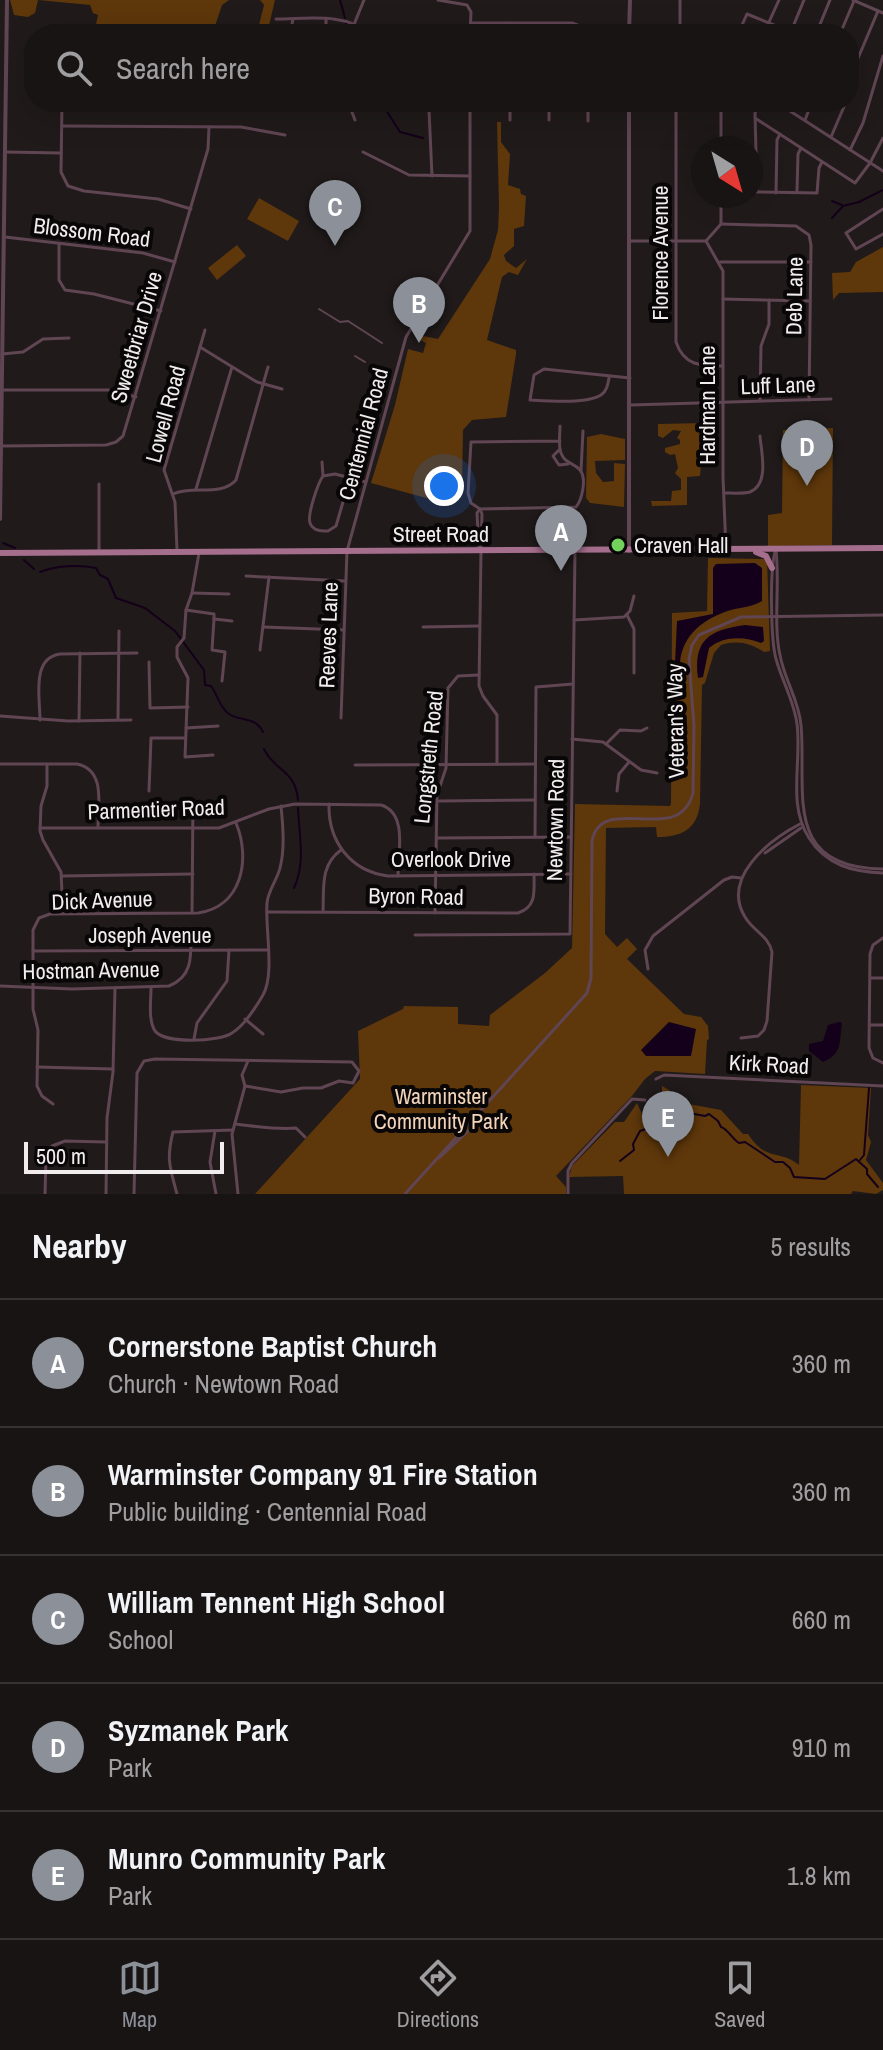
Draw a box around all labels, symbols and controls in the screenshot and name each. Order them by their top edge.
search box [24,24,859,112]
icon: search [52,46,96,90]
text: Search here [116,48,250,88]
north arrow [691,136,763,208]
pin: C [309,180,361,246]
street label: Florence Avenue [645,185,675,321]
street label: Blossom Road [32,210,152,254]
street label: Deb Lane [778,257,810,335]
street label: Sweetbriar Drive [103,268,169,406]
pin: B [393,277,445,343]
street label: Hardman Lane [692,345,722,465]
street label: Lowell Road [138,362,192,466]
street label: Centennial Road [331,365,395,503]
street label: Luff Lane [740,369,816,401]
pin: D [781,420,833,486]
your location [424,466,464,506]
pin: A [535,505,587,571]
street label: Street Road [393,519,489,549]
place label: Craven Hall [634,530,728,560]
marker: Craven Hall [609,536,627,554]
street label: Reeves Lane [311,581,345,689]
street label: Veteran's Way [659,663,691,779]
street label: Longstreth Road [406,689,450,825]
street label: Newtown Road [539,759,571,881]
street label: Parmentier Road [87,792,225,826]
street label: Overlook Drive [391,844,511,874]
street label: Byron Road [368,880,464,912]
street label: Dick Avenue [51,883,153,917]
street label: Joseph Avenue [88,920,212,950]
street label: Hostman Avenue [22,954,160,986]
street label: Kirk Road [728,1047,810,1081]
park label: Warminster Community Park [374,1081,509,1136]
pin: E [642,1091,694,1157]
scale bar [24,1138,224,1174]
text: 500 m [36,1141,86,1171]
text: Nearby [32,1223,127,1269]
text: 5 results [770,1229,851,1264]
text: Cornerstone Baptist Church [108,1326,437,1366]
text: A [50,1346,66,1381]
text: 360 m [792,1346,851,1381]
text: Church · Newtown Road [108,1366,339,1401]
text: Warminster Company 91 Fire Station [108,1454,538,1494]
text: B [50,1474,66,1509]
text: 360 m [792,1474,851,1509]
text: Public building · Centennial Road [108,1494,427,1529]
text: William Tennent High School [108,1582,445,1622]
text: C [50,1602,66,1637]
text: 660 m [792,1602,851,1637]
text: School [108,1622,173,1657]
text: Syzmanek Park [108,1710,289,1750]
text: D [50,1730,66,1765]
text: 910 m [792,1730,851,1765]
text: Park [108,1750,152,1785]
text: Munro Community Park [108,1838,385,1878]
text: E [51,1858,65,1893]
text: 1.8 km [787,1858,851,1893]
text: Park [108,1878,152,1913]
tab: Map [118,1956,162,2034]
tab: Directions [397,1956,479,2034]
tab: Saved [714,1956,765,2034]

